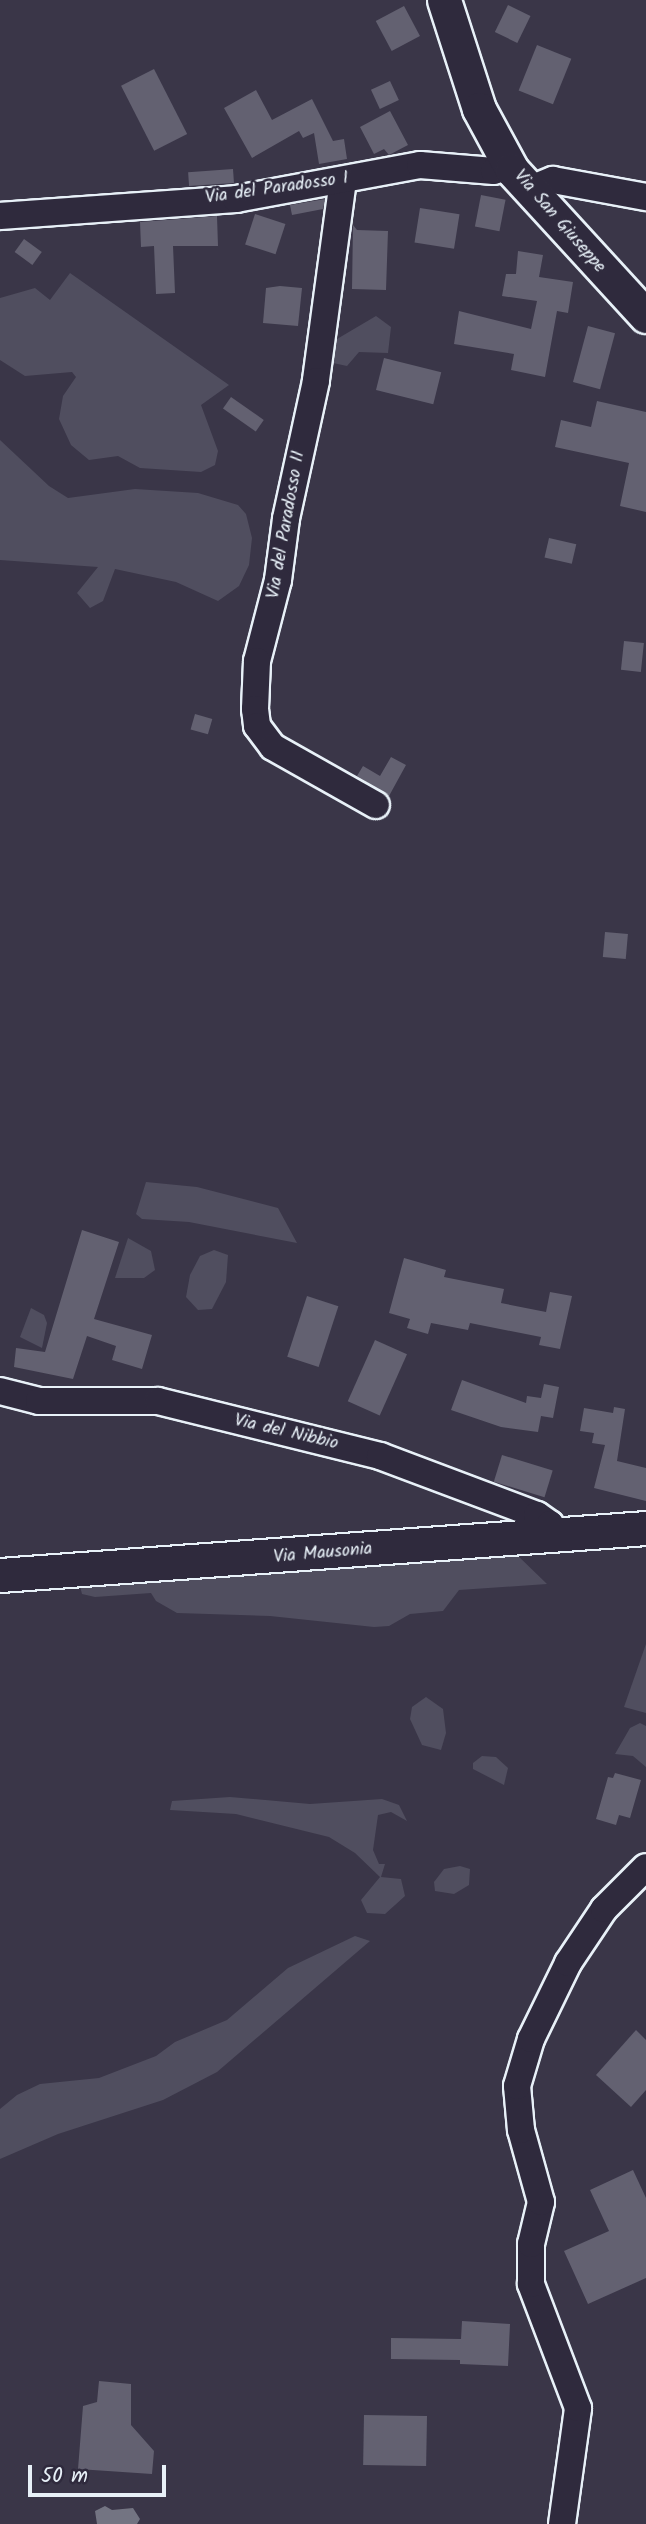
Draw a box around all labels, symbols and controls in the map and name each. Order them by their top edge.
street label: Via San Giuseppe [508,166,610,278]
street label: Via del Paradosso I [204,168,350,210]
street label: Via del Paradosso II [263,449,311,601]
street label: Via del Nibbio [232,1411,340,1455]
street label: Via Mausonia [273,1539,373,1569]
scale bar [32,2450,170,2494]
text: 50 m [41,2460,88,2493]

